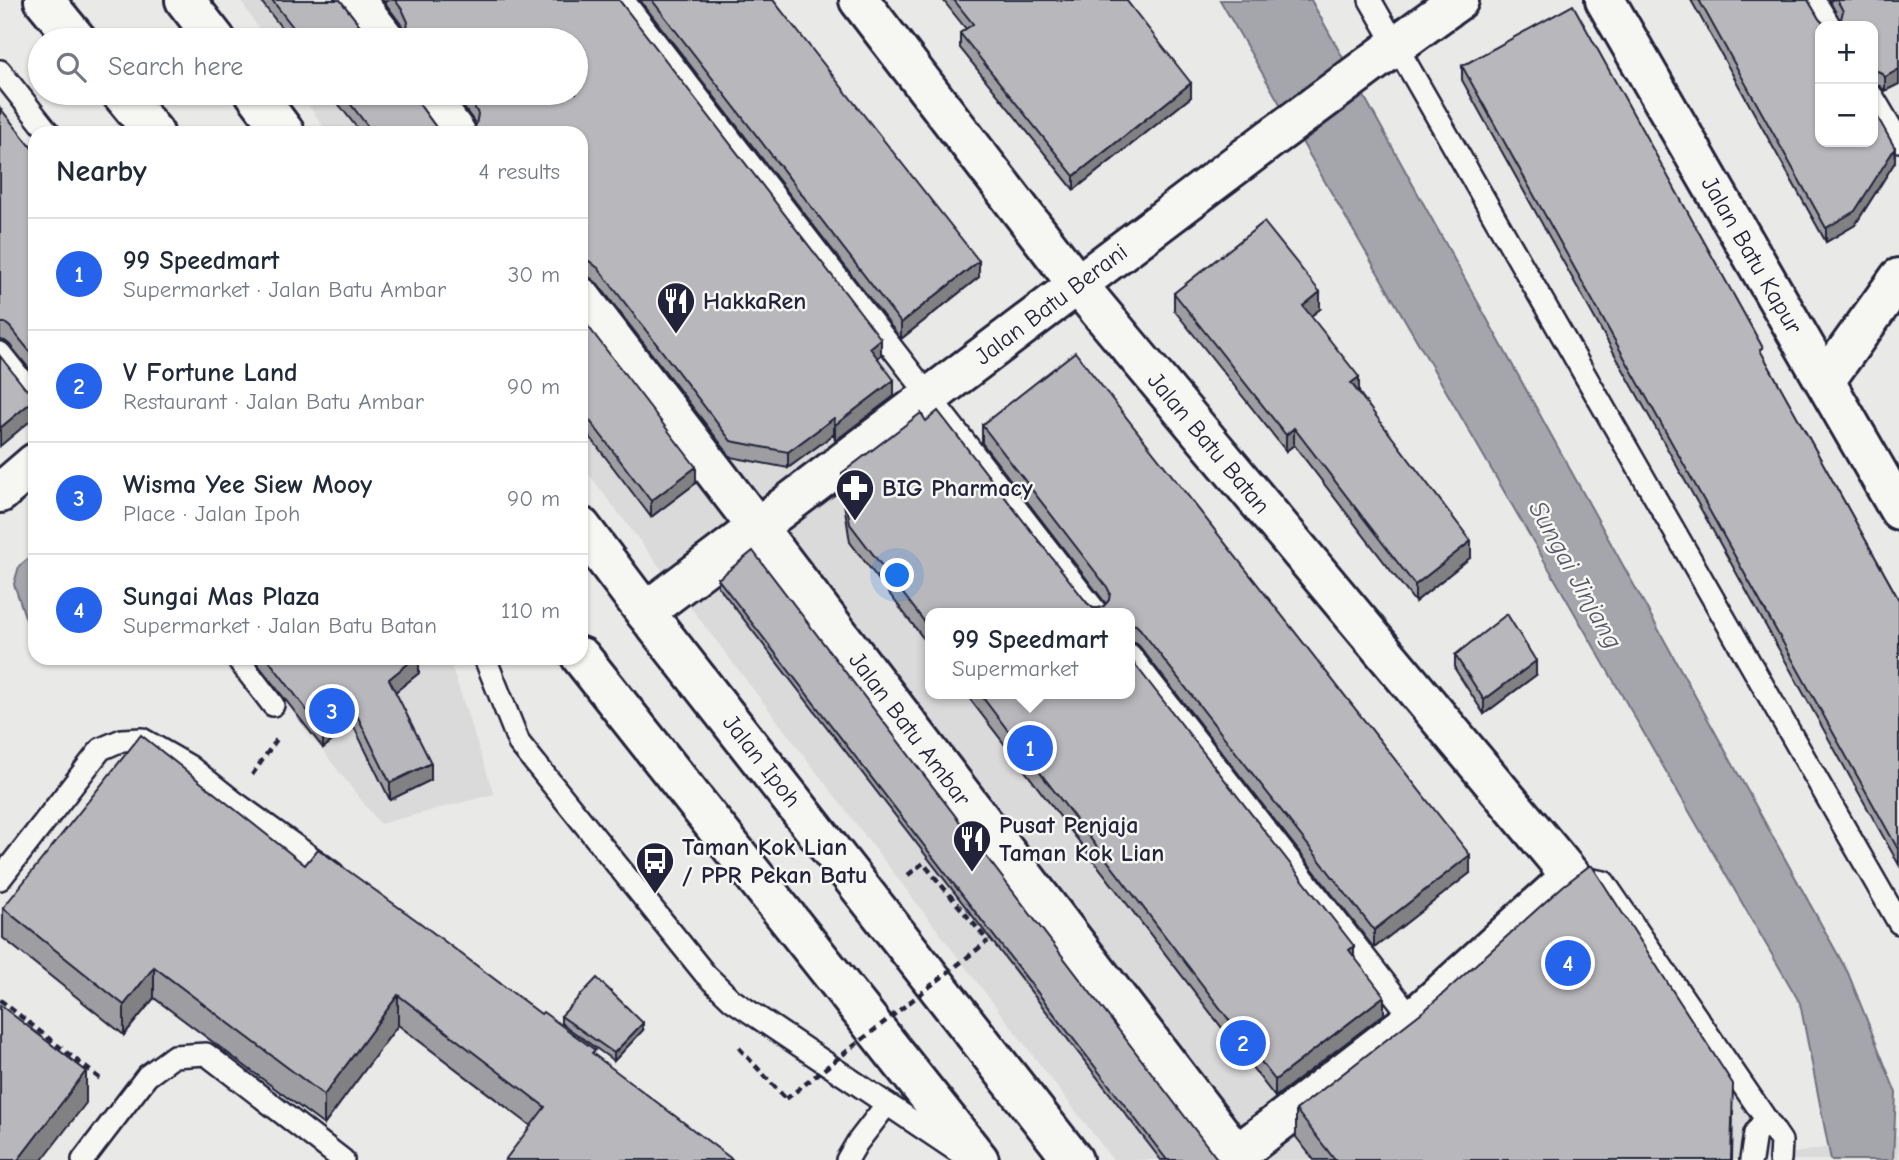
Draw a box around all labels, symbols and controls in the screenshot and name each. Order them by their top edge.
map controls [1815,21,1878,147]
button: + [1815,21,1878,84]
search box [28,28,588,105]
icon: search [52,48,90,86]
text: Search here [108,52,243,82]
button: − [1815,84,1878,147]
text: Nearby [56,154,147,189]
text: 4 results [478,158,560,185]
street label: Jalan Batu Kapur [1696,171,1809,339]
street label: Jalan Batu Berani [969,238,1133,370]
text: 99 Speedmart [123,246,279,276]
text: 1 [74,261,84,288]
text: 30 m [508,261,560,288]
text: Supermarket · Jalan Batu Ambar [123,276,446,303]
restaurant icon: HakkaRen [655,280,697,335]
place label: HakkaRen [703,287,806,315]
text: V Fortune Land [123,358,298,388]
street label: Jalan Batu Batan [1142,367,1276,519]
text: 2 [73,373,85,400]
text: 90 m [507,373,560,400]
text: Restaurant · Jalan Batu Ambar [123,388,424,415]
pharmacy icon: BIG Pharmacy [834,467,876,522]
text: Wisma Yee Siew Mooy [123,470,372,500]
place label: BIG Pharmacy [882,474,1033,502]
text: 3 [73,485,85,512]
text: 90 m [507,485,560,512]
water label: Sungai Jinjang [1522,496,1628,654]
text: Place · Jalan Ipoh [123,500,300,527]
your location [880,558,914,592]
text: Sungai Mas Plaza [123,582,320,612]
text: 4 [74,597,84,624]
text: 110 m [501,597,560,624]
popup [925,608,1135,699]
text: Supermarket · Jalan Batu Batan [123,612,437,639]
text: 99 Speedmart [952,625,1108,655]
street label: Jalan Batu Ambar [843,647,977,812]
text: Supermarket [952,655,1078,682]
pin: 3 [309,685,355,737]
street label: Jalan Ipoh [717,709,807,813]
pin: 1 [1007,722,1053,774]
place label: Pusat Penjaja Taman Kok Lian [999,811,1164,867]
restaurant icon: Pusat Penjaja Taman Kok Lian [951,818,993,873]
place label: Taman Kok Lian / PPR Pekan Batu [682,833,867,889]
bus stop icon: Taman Kok Lian / PPR Pekan Batu [634,840,676,895]
pin: 4 [1545,937,1591,989]
pin: 2 [1220,1017,1266,1069]

